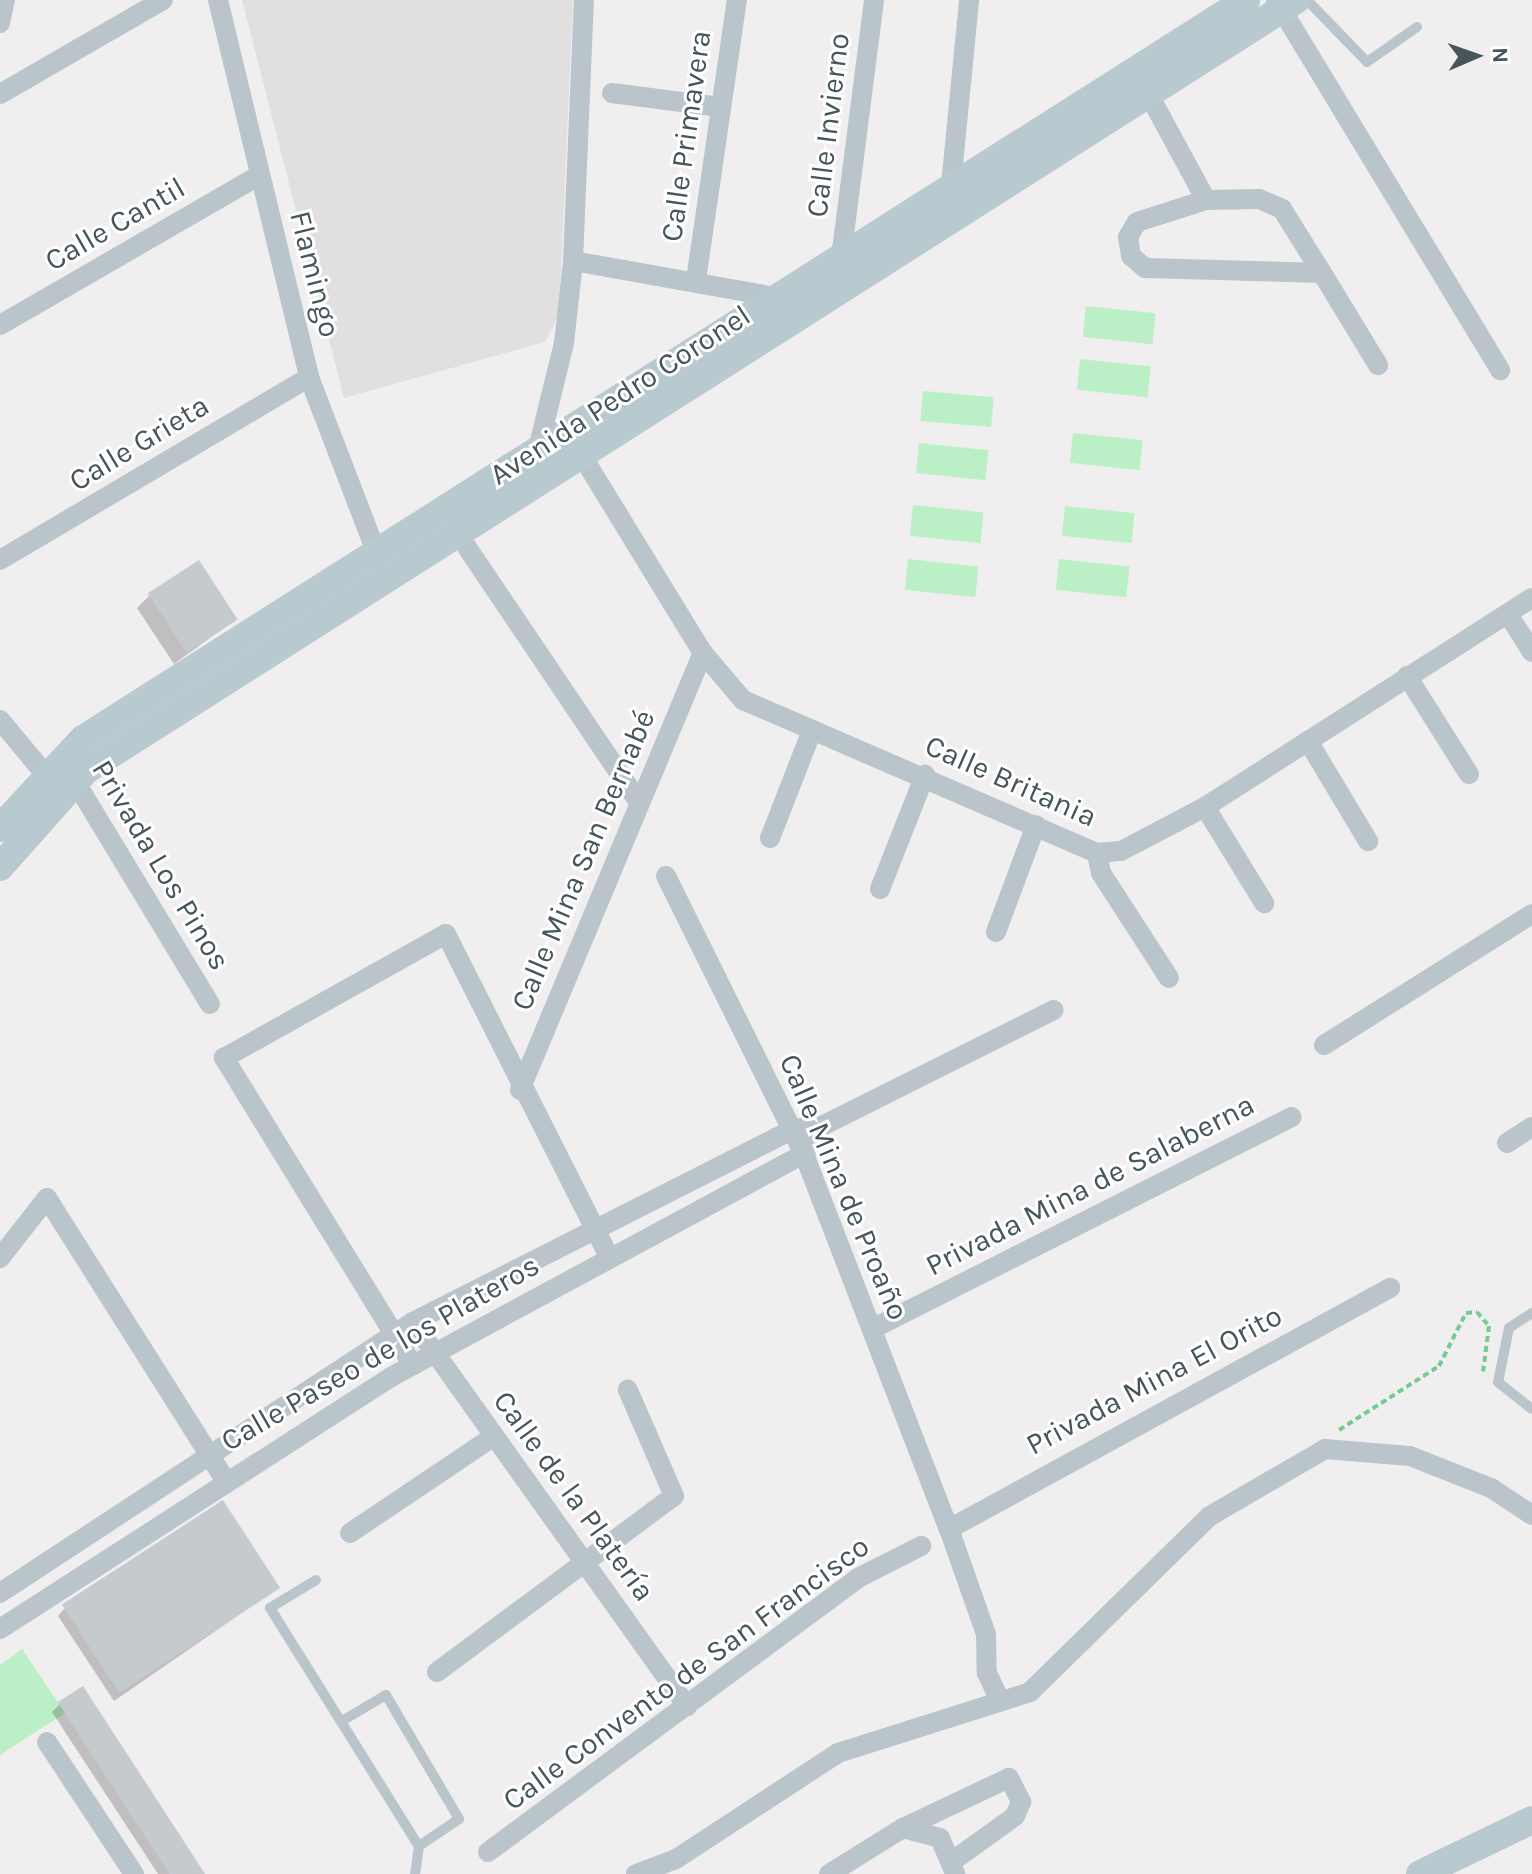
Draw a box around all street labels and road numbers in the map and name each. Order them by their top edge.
street label: Calle Primavera [653,28,719,244]
street label: Calle Invierno [799,31,857,219]
street label: Calle Cantil [39,169,191,279]
street label: Flamingo [282,207,348,341]
street label: Avenida Pedro Coronel [483,297,757,493]
street label: Calle Grieta [63,387,215,499]
street label: Calle Mina San Bernabé [503,704,663,1016]
street label: Calle Britania [920,727,1102,835]
street label: Privada Los Pinos [84,754,238,976]
street label: Calle Mina de Proaño [772,1049,916,1325]
street label: Privada Mina de Salaberna [920,1086,1260,1284]
street label: Calle Paseo de los Plateros [215,1247,545,1459]
street label: Privada Mina El Orito [1020,1297,1288,1463]
street label: Calle de la Platería [486,1384,662,1608]
street label: Calle Convento de San Francisco [496,1528,876,1818]

